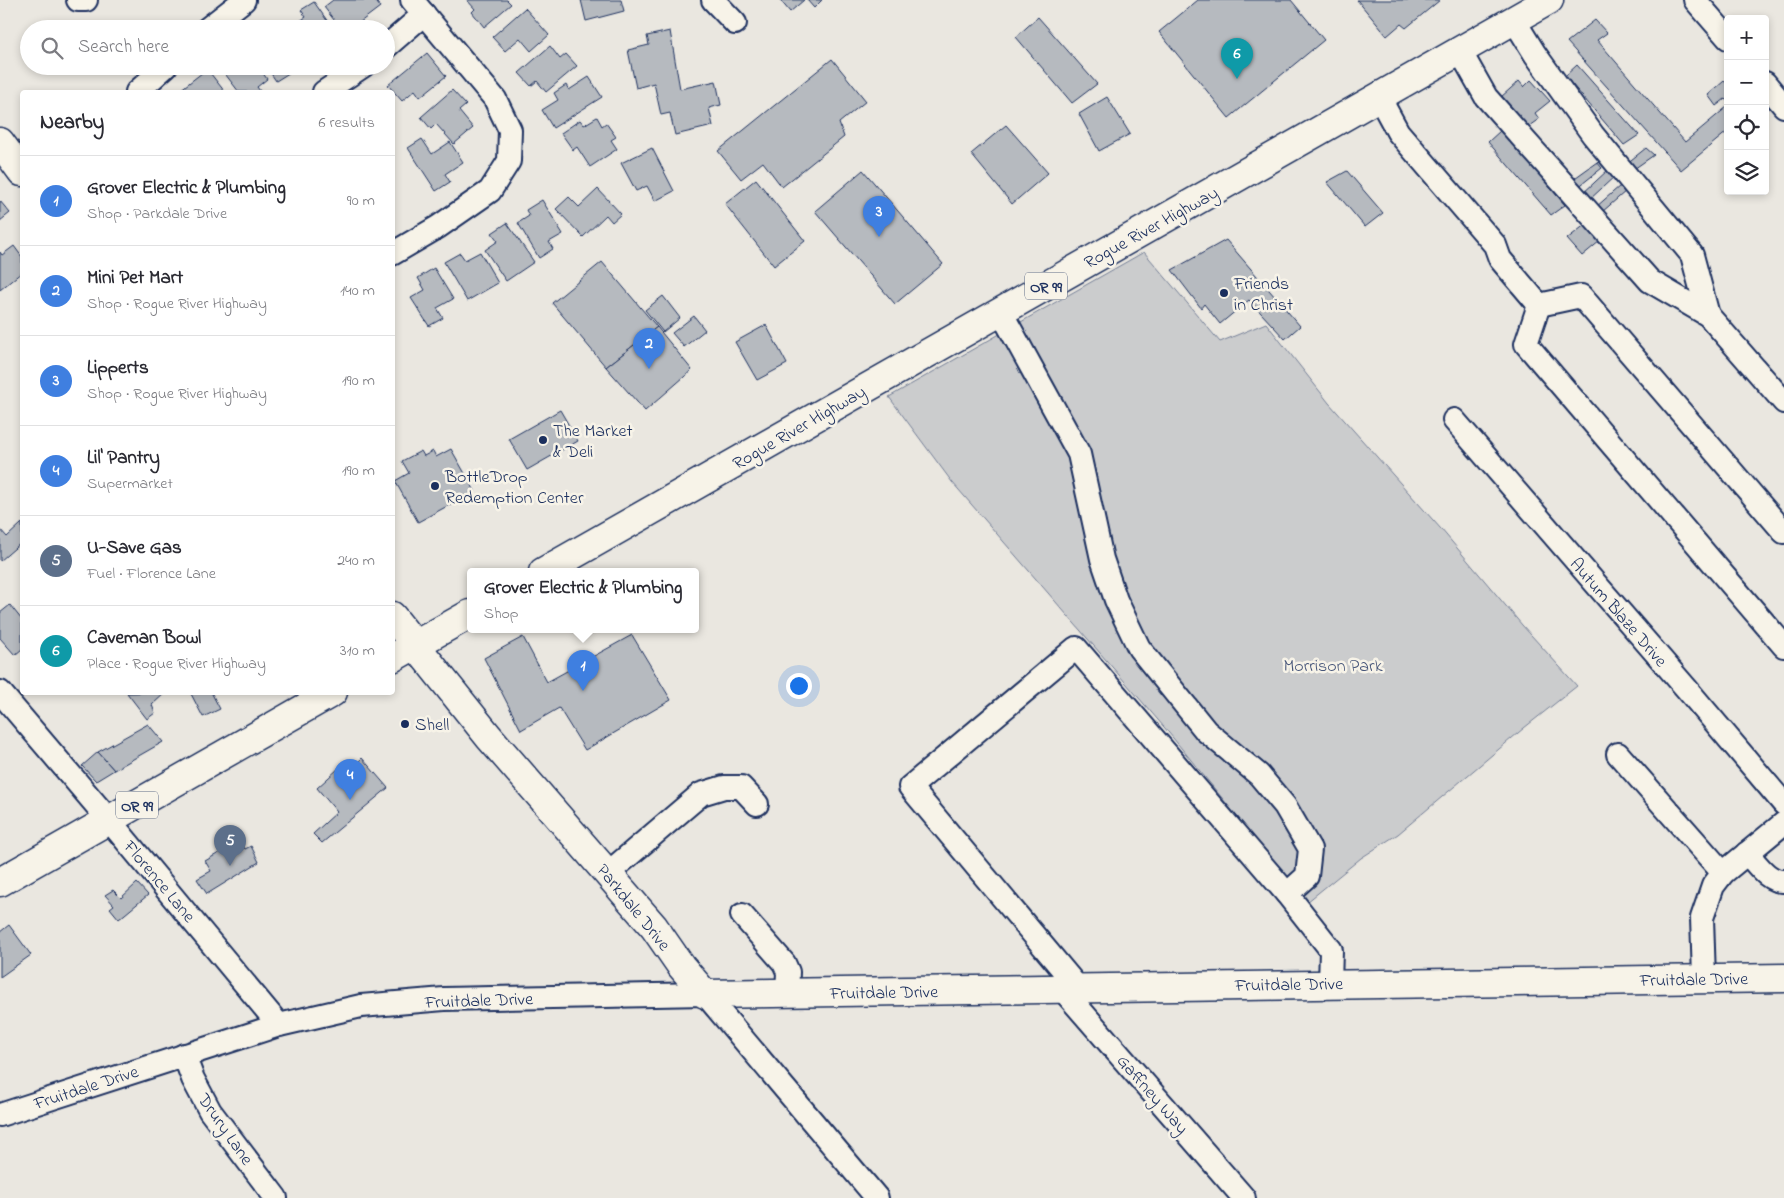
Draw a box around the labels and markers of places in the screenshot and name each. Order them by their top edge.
pin: 6 [1221,38,1253,79]
pin: 3 [863,196,895,237]
place label: Friends in Christ [1233,272,1293,319]
marker: Friends in Christ [1218,287,1230,299]
pin: 2 [633,328,665,369]
place label: The Market & Deli [553,419,633,466]
marker: The Market & Deli [537,434,549,446]
place label: BottleDrop Redemption Center [444,465,584,512]
marker: BottleDrop Redemption Center [429,480,441,492]
pin: 1 [567,650,599,691]
place label: Shell [415,713,449,739]
marker: Shell [399,718,411,730]
pin: 4 [334,759,366,800]
pin: 5 [214,825,246,866]

